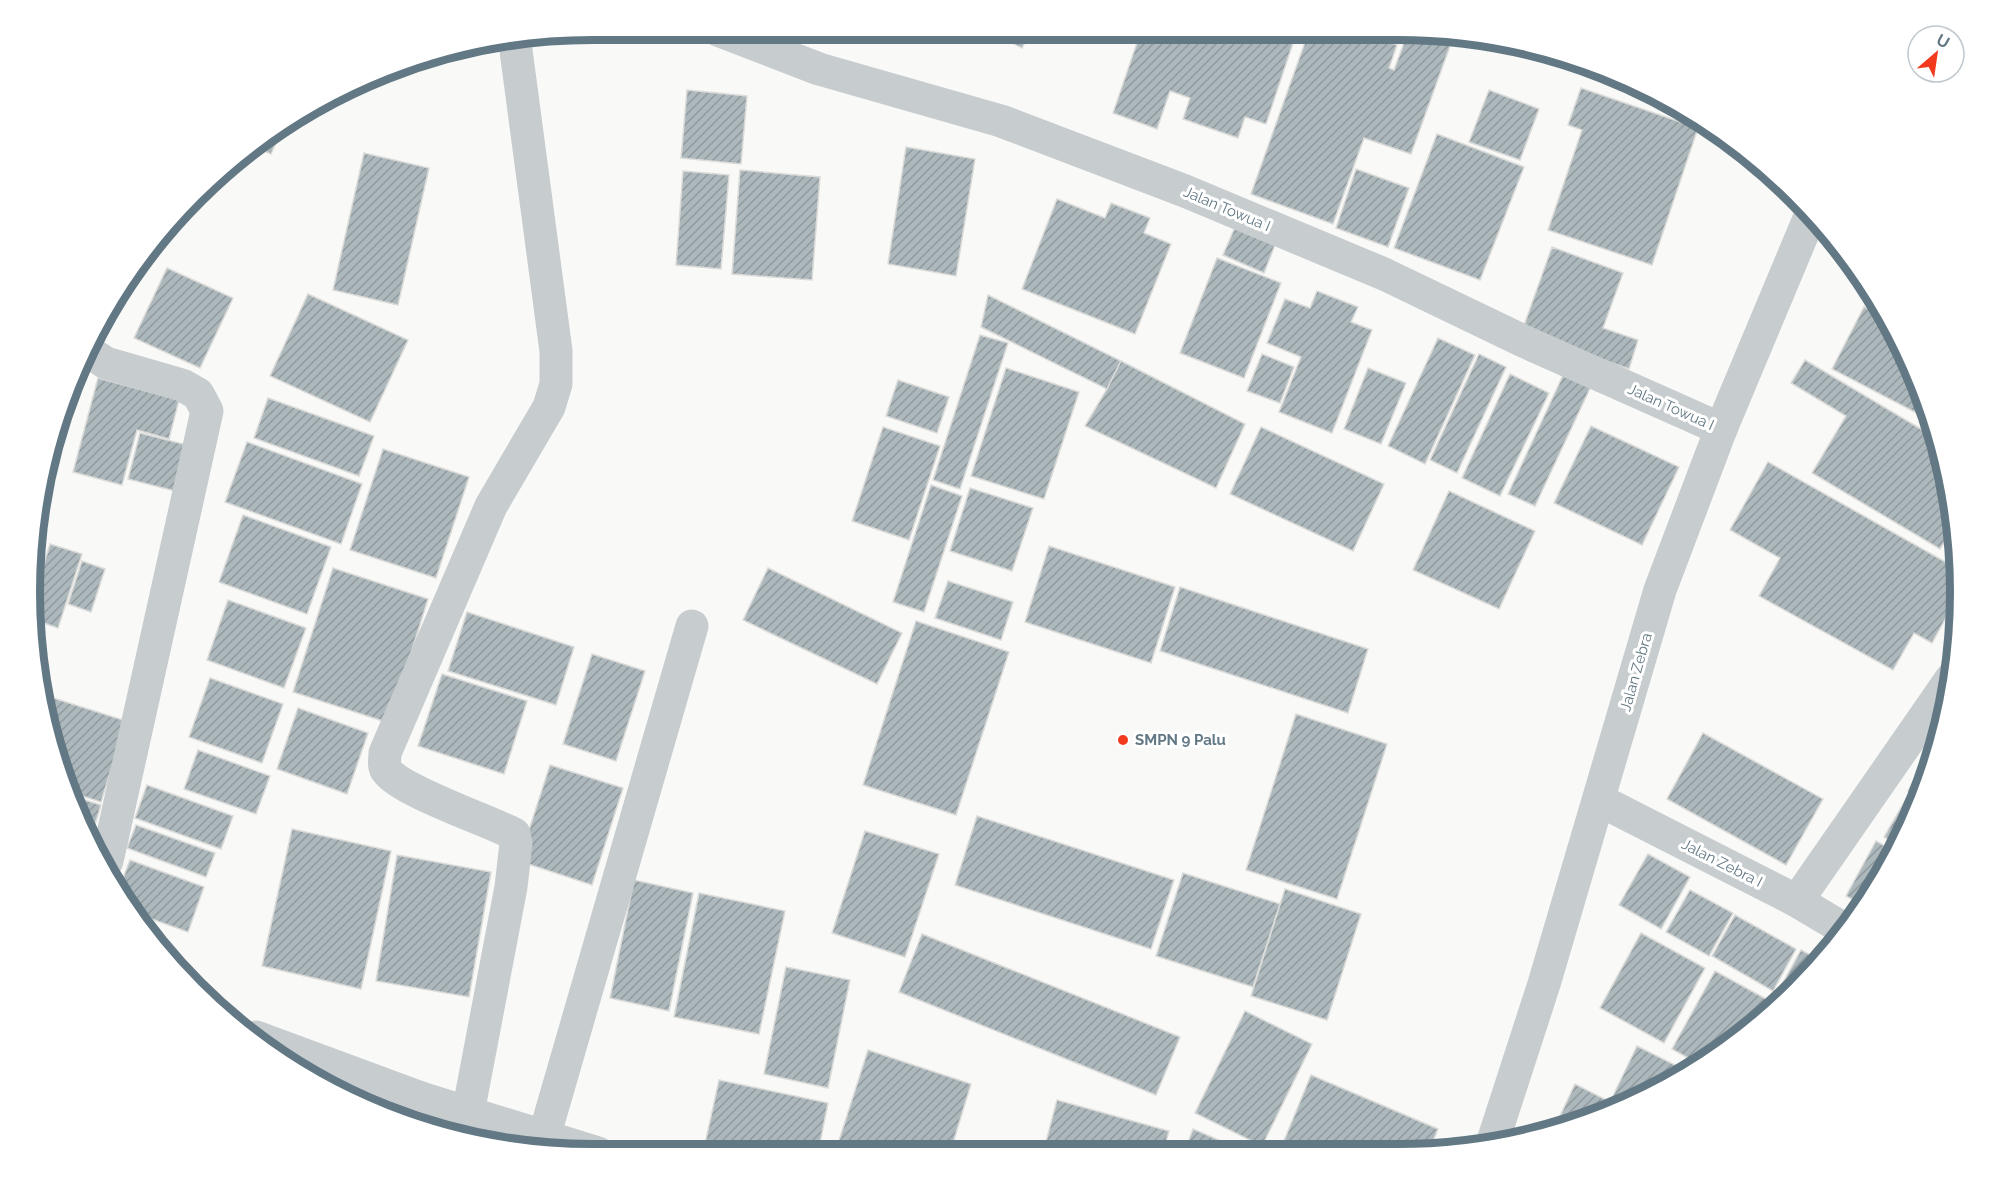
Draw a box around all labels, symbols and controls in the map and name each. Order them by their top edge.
north arrow [1906,24,1966,84]
text: U [1933,30,1953,53]
street label: Jalan Towua I [1181,183,1273,235]
street label: Jalan Towua I [1625,380,1717,434]
street label: Jalan Zebra [1616,631,1656,713]
place label: SMPN 9 Palu [1135,731,1226,749]
marker: SMPN 9 Palu [1116,733,1130,747]
street label: Jalan Zebra I [1679,835,1765,891]

